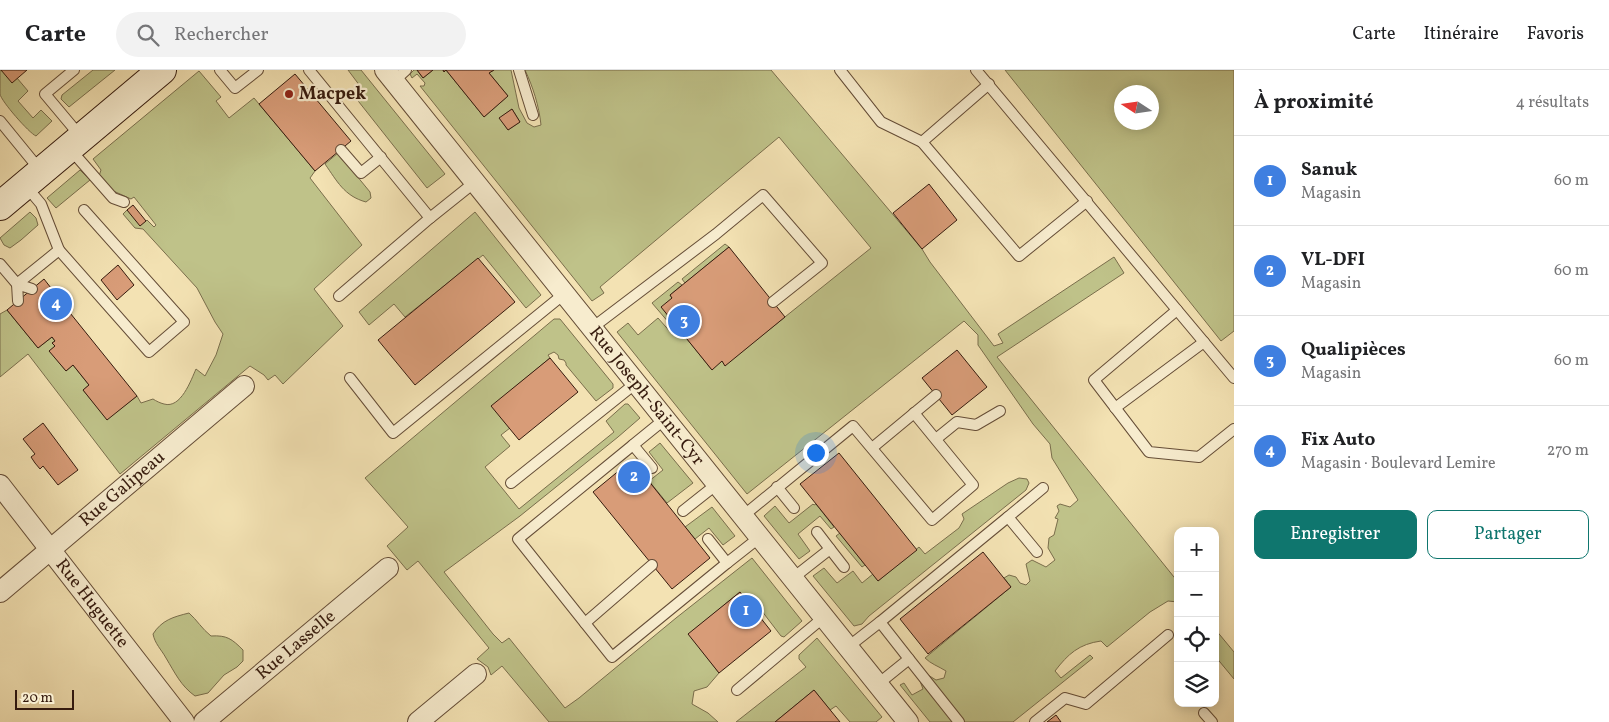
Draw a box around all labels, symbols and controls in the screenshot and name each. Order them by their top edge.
search box [116,12,466,57]
text: Carte [25,18,86,52]
icon: search [134,21,162,49]
text: Rechercher [174,22,268,48]
text: Carte [1352,22,1395,47]
text: Itinéraire [1423,22,1499,47]
text: Favoris [1527,22,1584,47]
place label: Macpek [299,82,366,107]
north arrow [1114,85,1159,130]
marker: Macpek [283,88,295,100]
text: À proximité [1254,88,1373,117]
text: 4 résultats [1515,92,1589,114]
text: Sanuk [1301,157,1357,183]
text: 1 [1267,170,1273,192]
text: 60 m [1554,170,1589,192]
text: Magasin [1301,183,1361,205]
text: VL-DFI [1301,247,1365,273]
text: 2 [1266,260,1274,282]
text: 60 m [1554,260,1589,282]
text: Magasin [1301,273,1361,295]
pin: 4 [40,285,72,323]
pin: 3 [668,302,700,340]
street label: Rue Joseph-Saint-Cyr [583,321,710,471]
text: Qualipièces [1301,337,1406,363]
text: 3 [1266,350,1274,372]
text: 60 m [1554,350,1589,372]
text: Magasin [1301,363,1361,385]
text: Fix Auto [1301,427,1375,453]
your location [803,440,829,466]
text: 4 [1265,440,1275,462]
text: 270 m [1547,440,1589,462]
street label: Rue Galipeau [74,445,171,532]
text: Magasin · Boulevard Lemire [1301,453,1496,475]
pin: 2 [618,458,650,496]
button: Enregistrer [1254,510,1417,559]
button: Partager [1427,510,1589,559]
map controls [1174,527,1219,707]
button: + [1174,527,1219,572]
street label: Rue Huguette [49,554,135,653]
button: − [1174,572,1219,617]
pin: 1 [730,592,762,630]
street label: Rue Lasselle [251,604,341,686]
button: locate [1174,617,1219,662]
button: layers [1174,662,1219,707]
scale bar [15,687,74,710]
text: 20 m [22,689,53,708]

